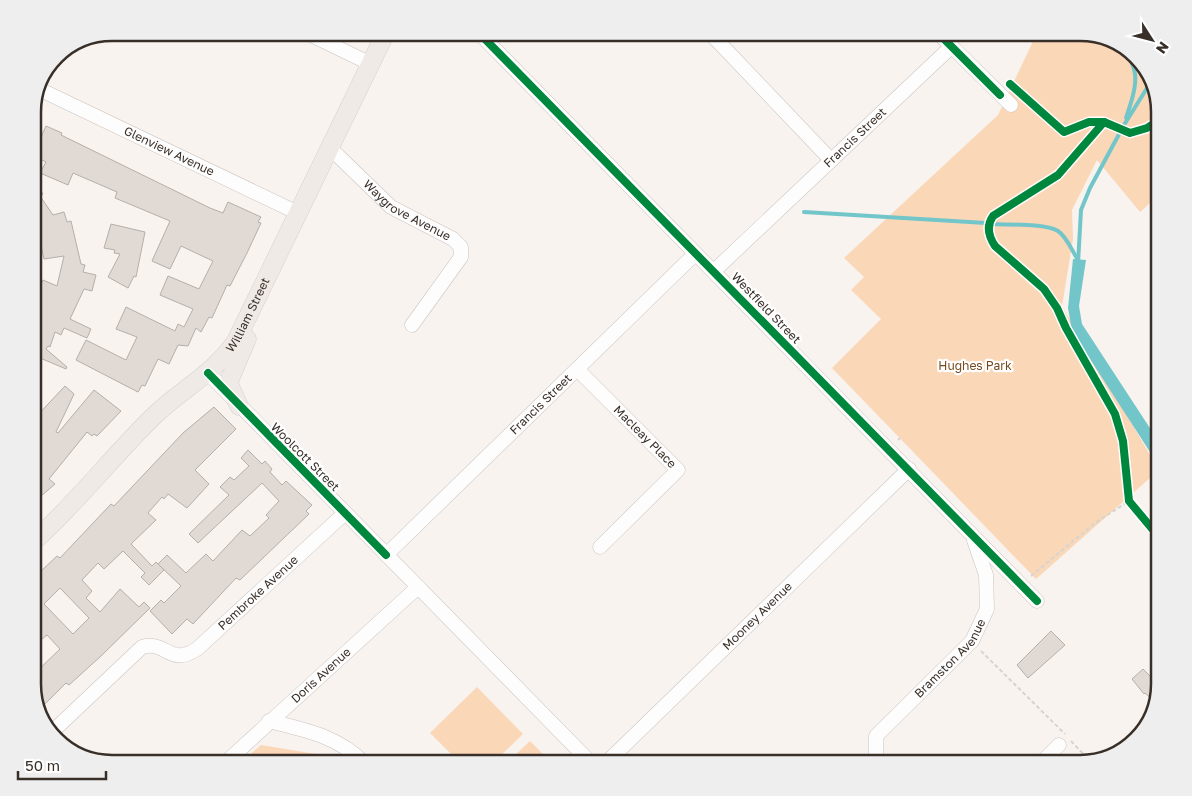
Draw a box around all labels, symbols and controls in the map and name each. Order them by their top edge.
north arrow [1127,15,1177,65]
text: N [1153,39,1173,57]
street label: Francis Street [820,104,889,171]
street label: Glenview Avenue [122,123,217,179]
street label: Waygrove Avenue [360,176,453,244]
street label: Westfield Street [729,269,804,347]
street label: William Street [222,275,273,355]
park label: Hughes Park [938,358,1012,373]
street label: Francis Street [506,370,575,437]
street label: Macleay Place [611,402,680,471]
street label: Woolcott Street [268,419,343,494]
street label: Pembroke Avenue [215,552,301,633]
street label: Mooney Avenue [719,579,795,653]
street label: Bramston Avenue [911,616,988,701]
street label: Doris Avenue [288,644,354,706]
scale bar [18,748,105,780]
text: 50 m [25,756,60,774]

